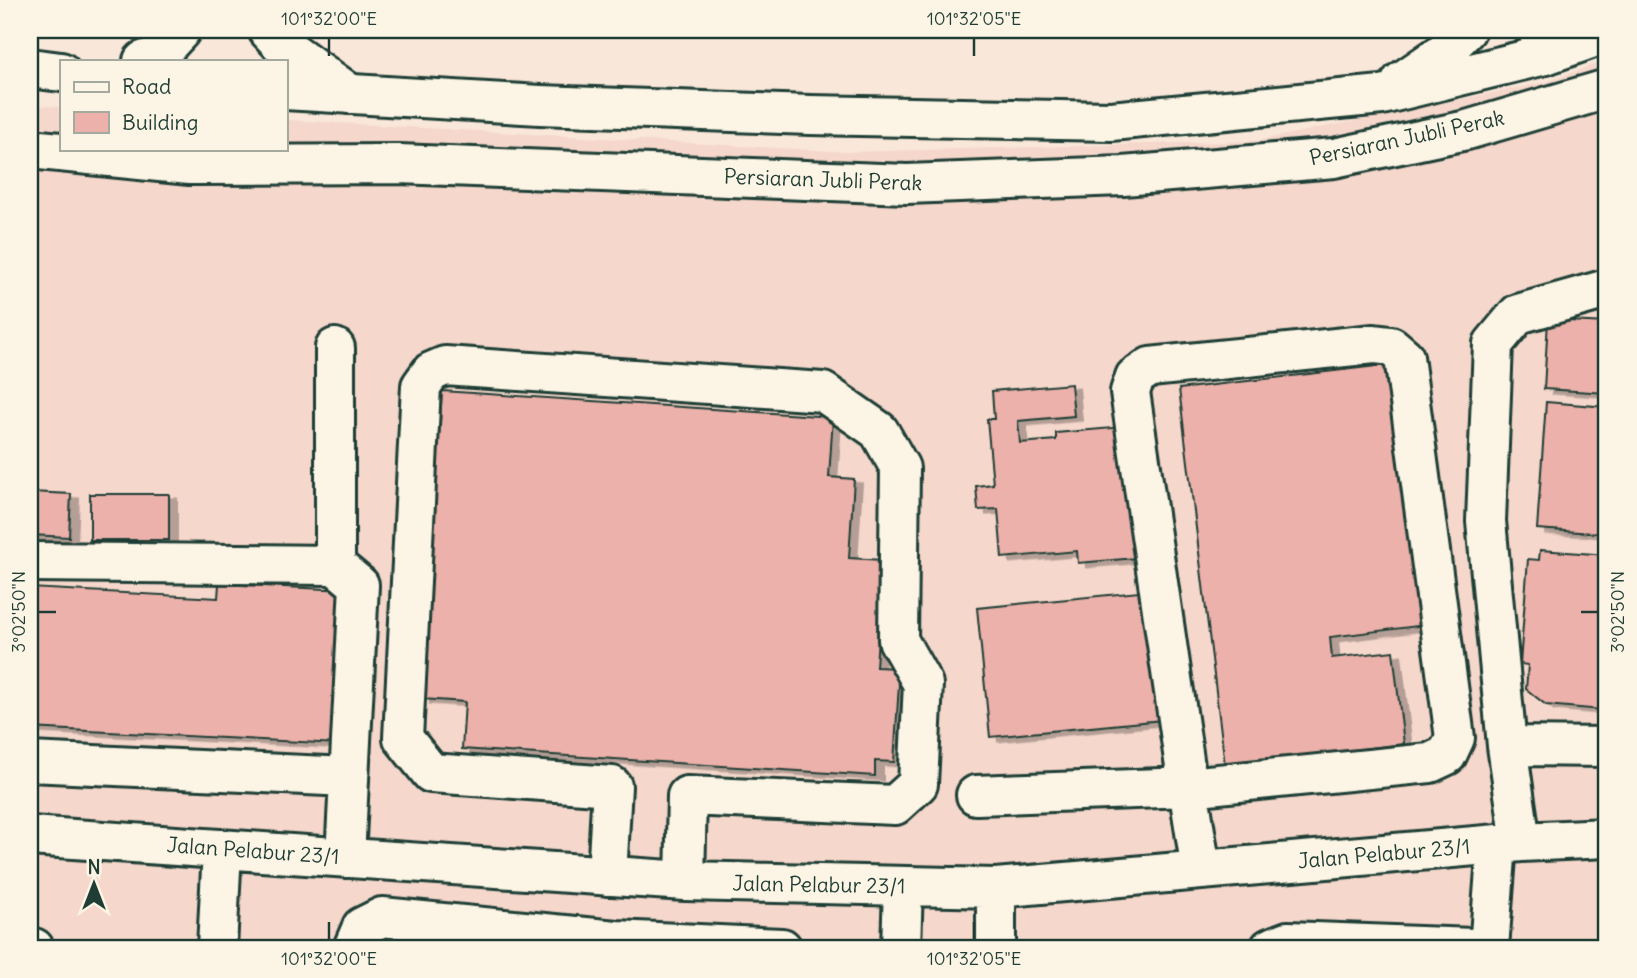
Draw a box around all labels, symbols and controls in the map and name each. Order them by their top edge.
text: 101°32'00"E [281,7,377,30]
text: 101°32'05"E [927,7,1021,30]
legend [60,60,287,150]
text: Road [122,73,171,100]
street label: Persiaran Jubli Perak [1307,104,1507,171]
text: Building [122,109,198,136]
street label: Persiaran Jubli Perak [723,163,923,196]
text: 3°02'50"N [7,571,30,653]
text: 3°02'50"N [1606,571,1629,653]
street label: Jalan Pelabur 23/1 [166,831,340,870]
street label: Jalan Pelabur 23/1 [1297,833,1471,874]
north arrow [60,848,130,918]
text: N [87,855,101,879]
street label: Jalan Pelabur 23/1 [732,869,906,900]
text: 101°32'00"E [281,947,377,970]
text: 101°32'05"E [927,947,1021,970]

